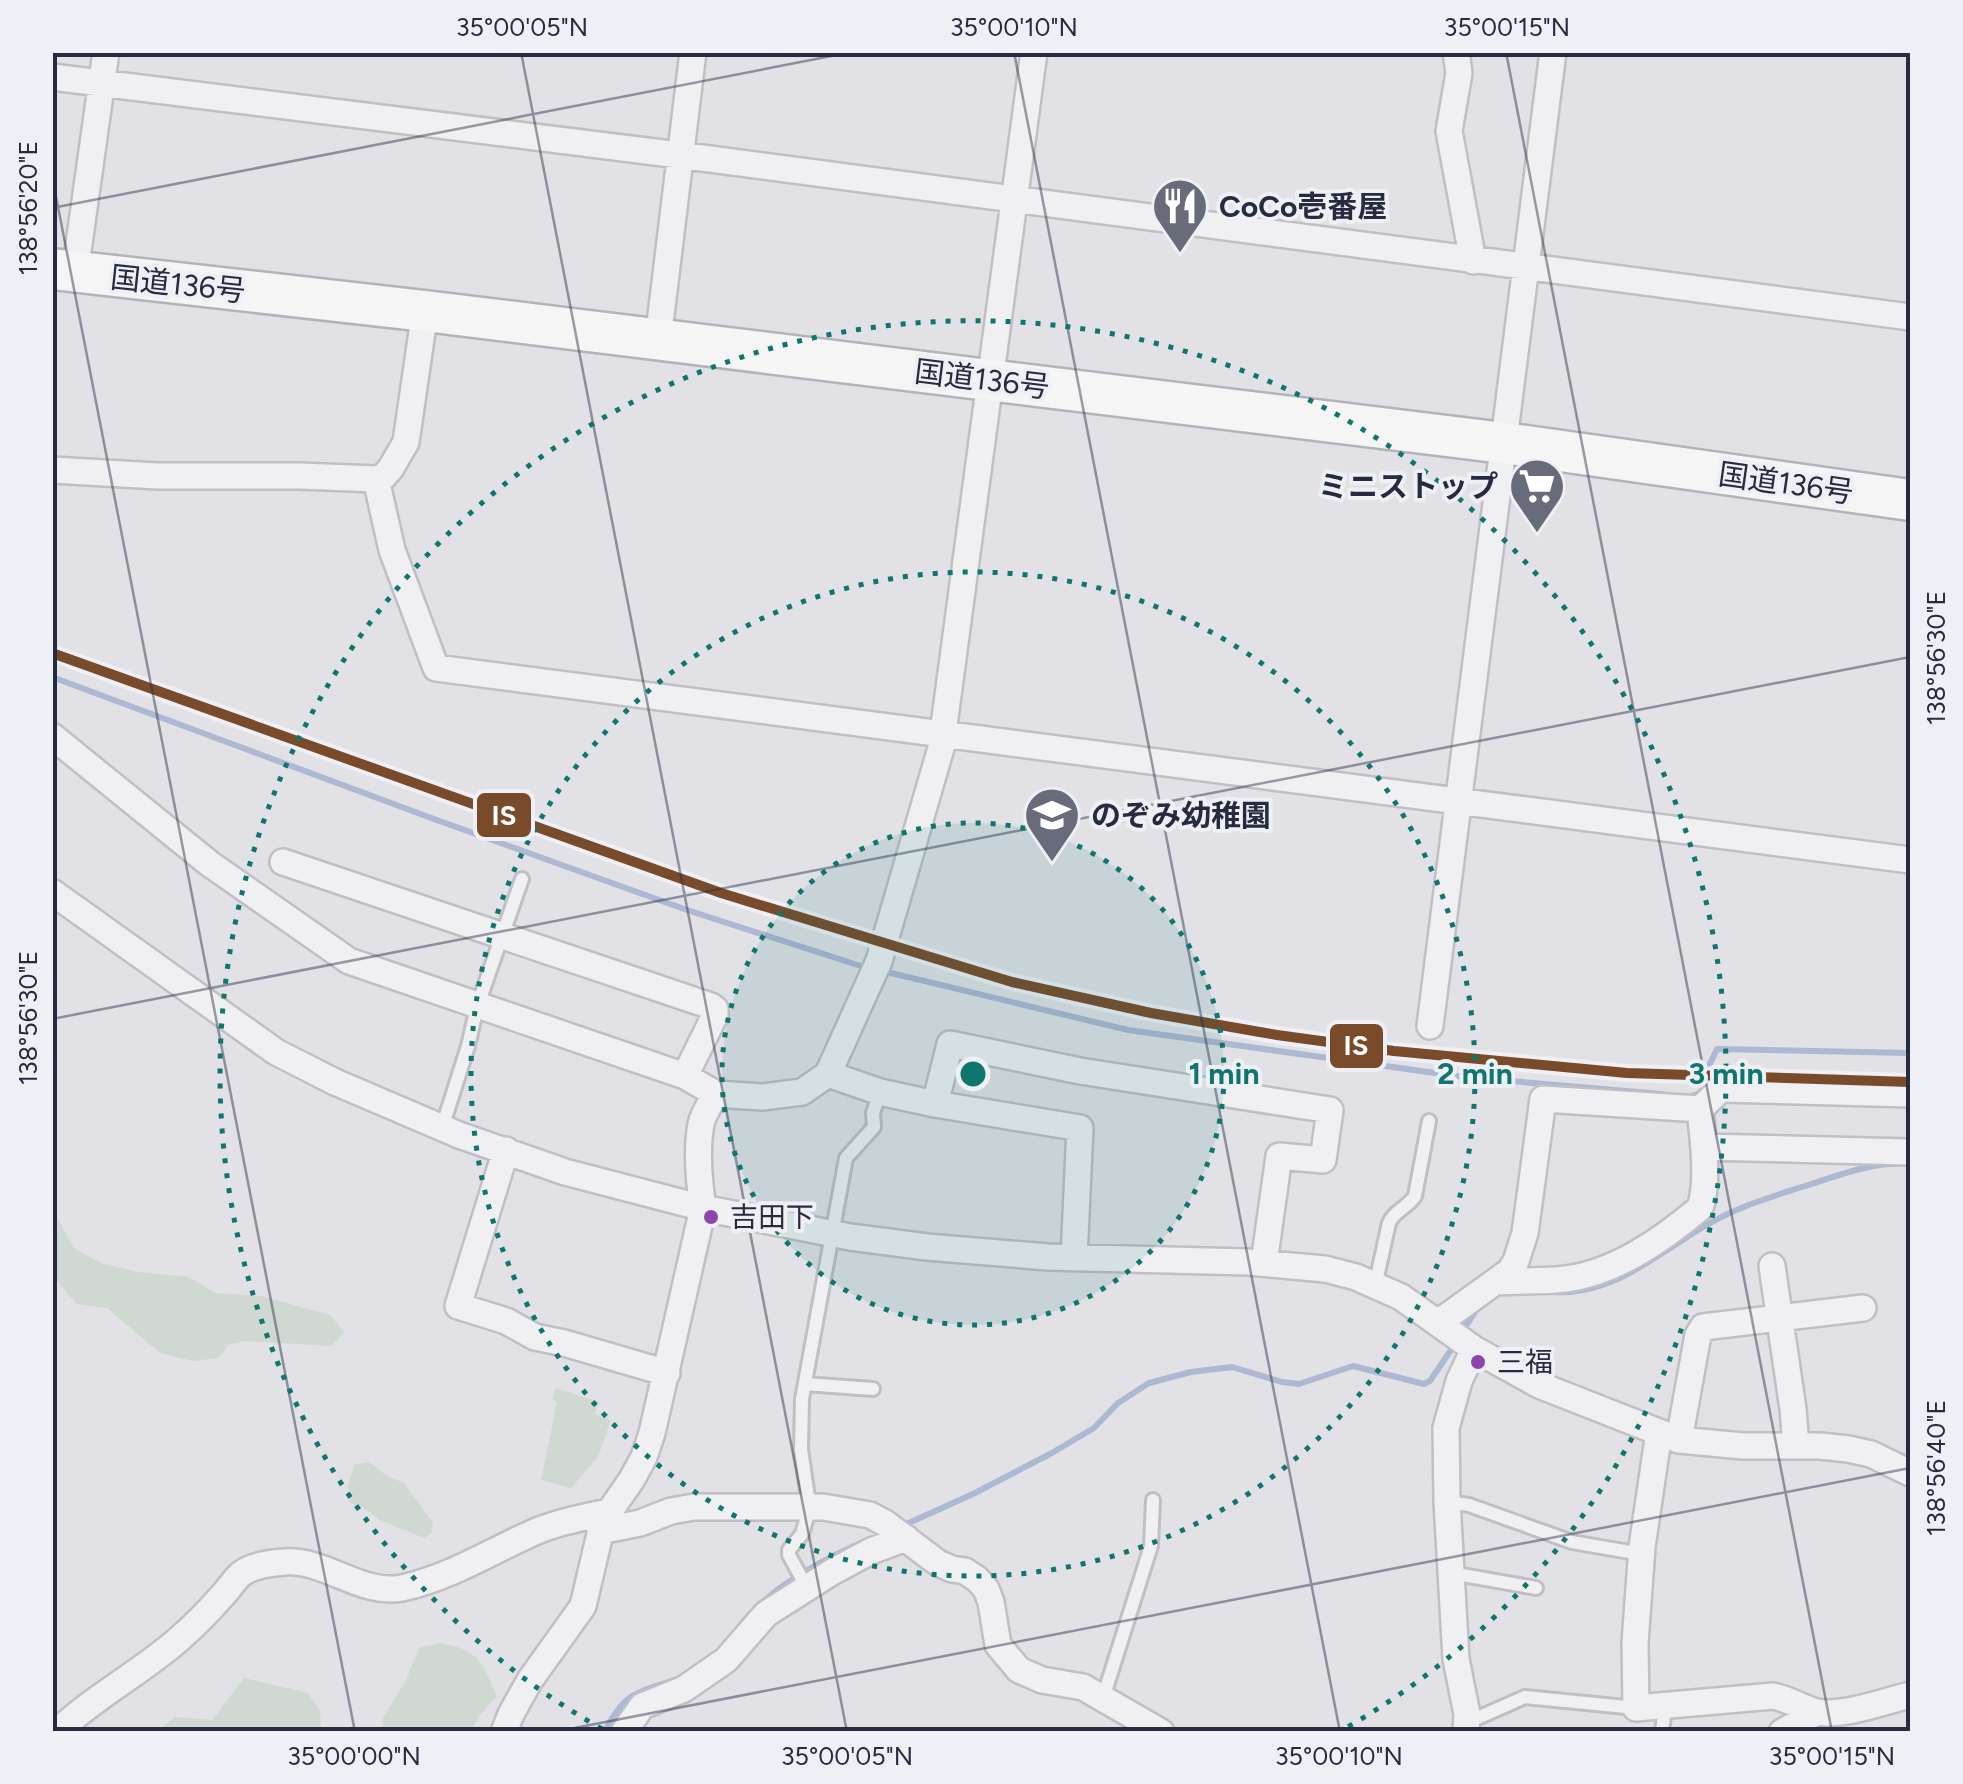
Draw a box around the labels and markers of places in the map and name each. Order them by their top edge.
restaurant icon: CoCo壱番屋 [1150,176,1210,255]
place label: CoCo壱番屋 [1219,188,1387,225]
supermarket icon: ミニストップ [1507,456,1567,535]
place label: ミニストップ [1318,468,1498,505]
school or university icon: のぞみ幼稚園 [1022,785,1082,864]
place label: のぞみ幼稚園 [1091,797,1271,834]
centre of rings [955,1056,991,1092]
place label: 吉田下 [730,1200,814,1234]
marker: 吉田下 [701,1207,721,1227]
place label: 三福 [1497,1345,1553,1379]
marker: 三福 [1468,1352,1488,1372]

